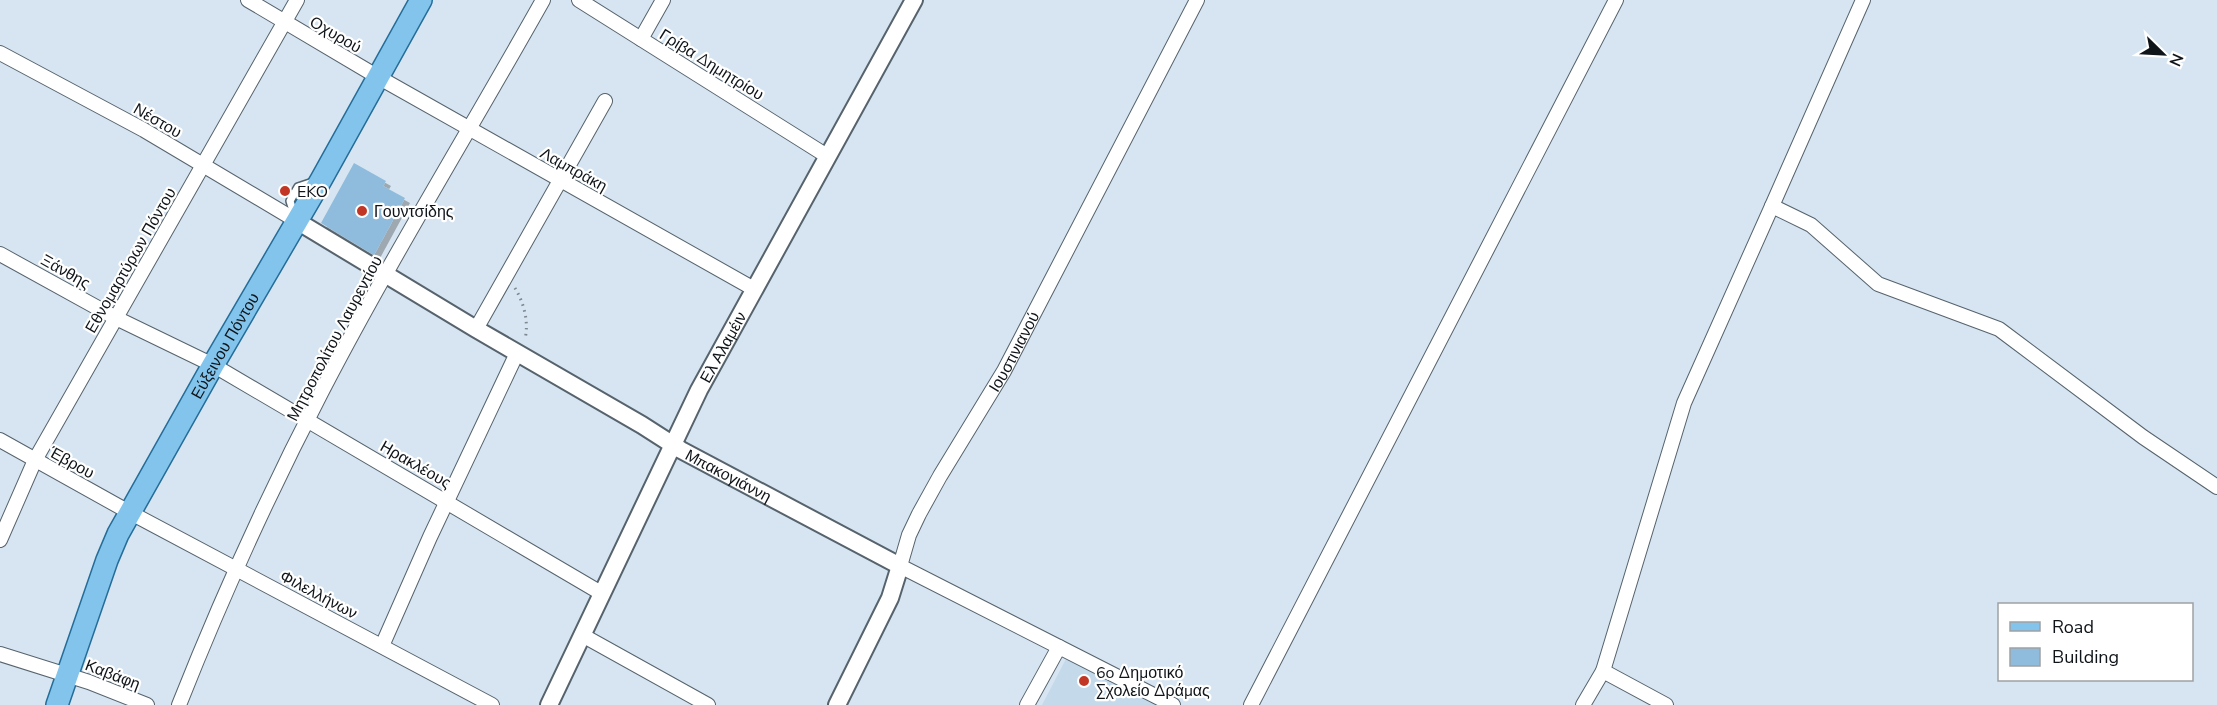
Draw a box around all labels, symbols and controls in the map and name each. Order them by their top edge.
street label: Οχυρού [306,11,365,58]
street label: Γρίβα Δημητρίου [655,24,768,106]
north arrow [2133,24,2193,84]
text: N [2163,50,2188,70]
street label: Νέστου [129,98,186,143]
street label: Λαμπράκη [536,142,611,197]
place label: EKO [297,181,328,203]
street label: Εθνομαρτύρων Πόντου [80,184,182,337]
marker: EKO [278,184,292,198]
place label: Γουντσίδης [374,201,454,223]
marker: Γουντσίδης [355,204,369,218]
street label: Ξάνθης [37,249,94,295]
street label: Μητροπολίτου Λαυρεντίου [282,252,388,425]
street label: Εύξεινου Πόντου [186,289,265,403]
street label: Ελ Αλαμέιν [695,308,752,387]
street label: Ιουστινιανού [984,308,1045,396]
street label: Ηρακλέους [376,436,455,494]
street label: Έβρου [44,441,98,484]
street label: Μπακογιάννη [681,444,775,508]
street label: Φιλελλήνων [276,565,361,625]
legend [1998,603,2193,681]
text: Road [2052,615,2094,639]
text: Building [2052,645,2119,669]
street label: Καβάφη [82,654,143,695]
place label: 6o Δημοτικό Σχολείο Δράμας [1096,662,1210,702]
marker: 6o Δημοτικό Σχολείο Δράμας [1077,674,1091,688]

